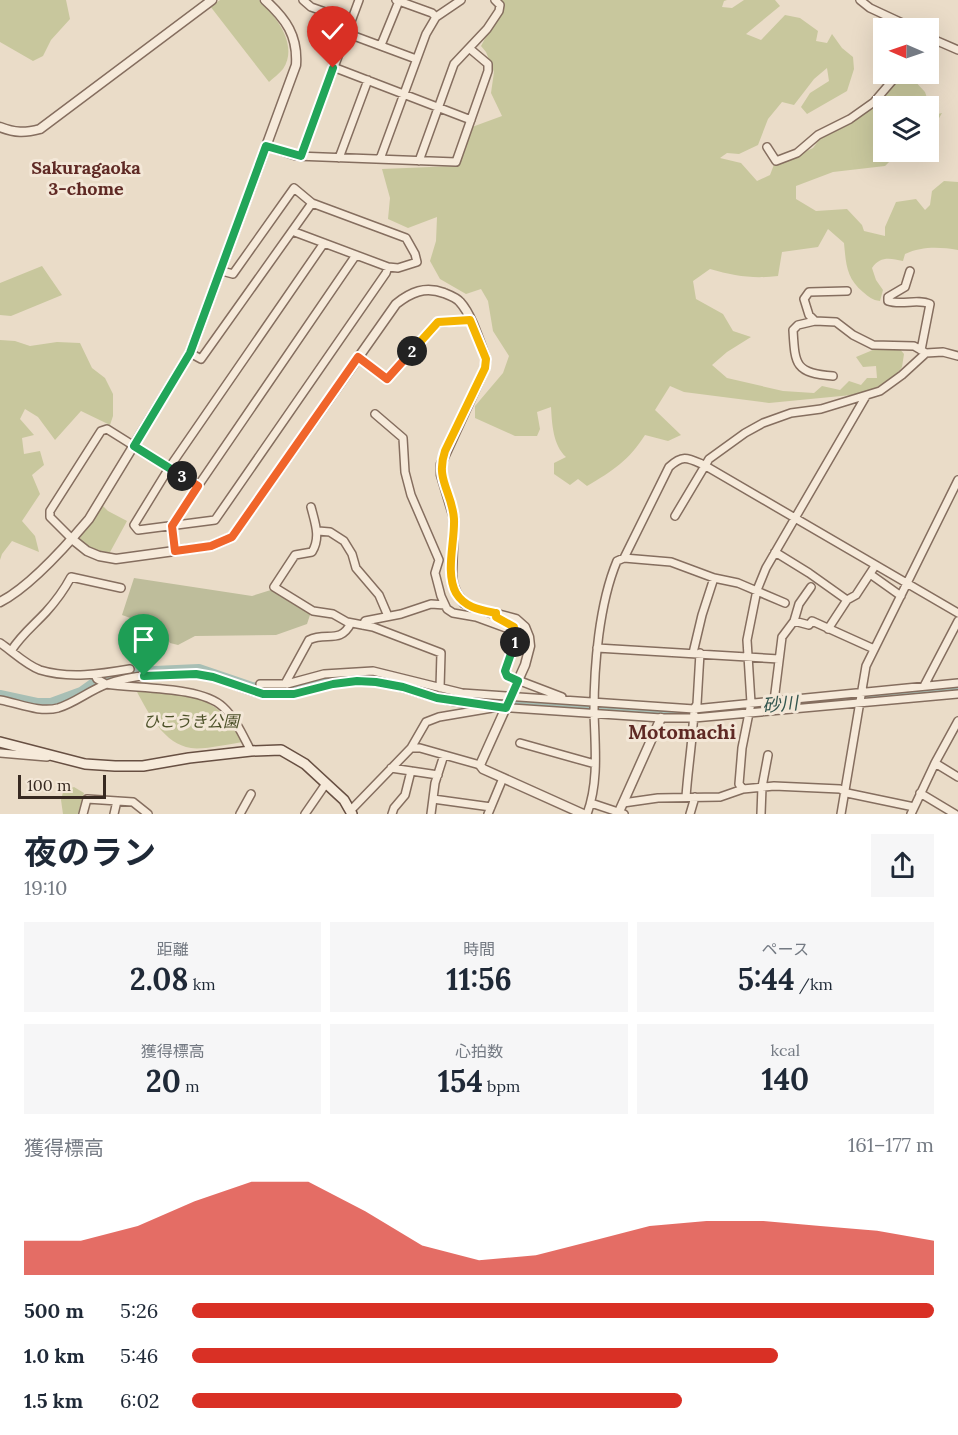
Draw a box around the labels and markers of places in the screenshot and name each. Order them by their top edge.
pin [307,6,358,68]
pin: 2 [397,336,427,366]
pin: 3 [167,461,197,491]
pin [118,614,169,676]
pin: 1 [500,627,530,657]

